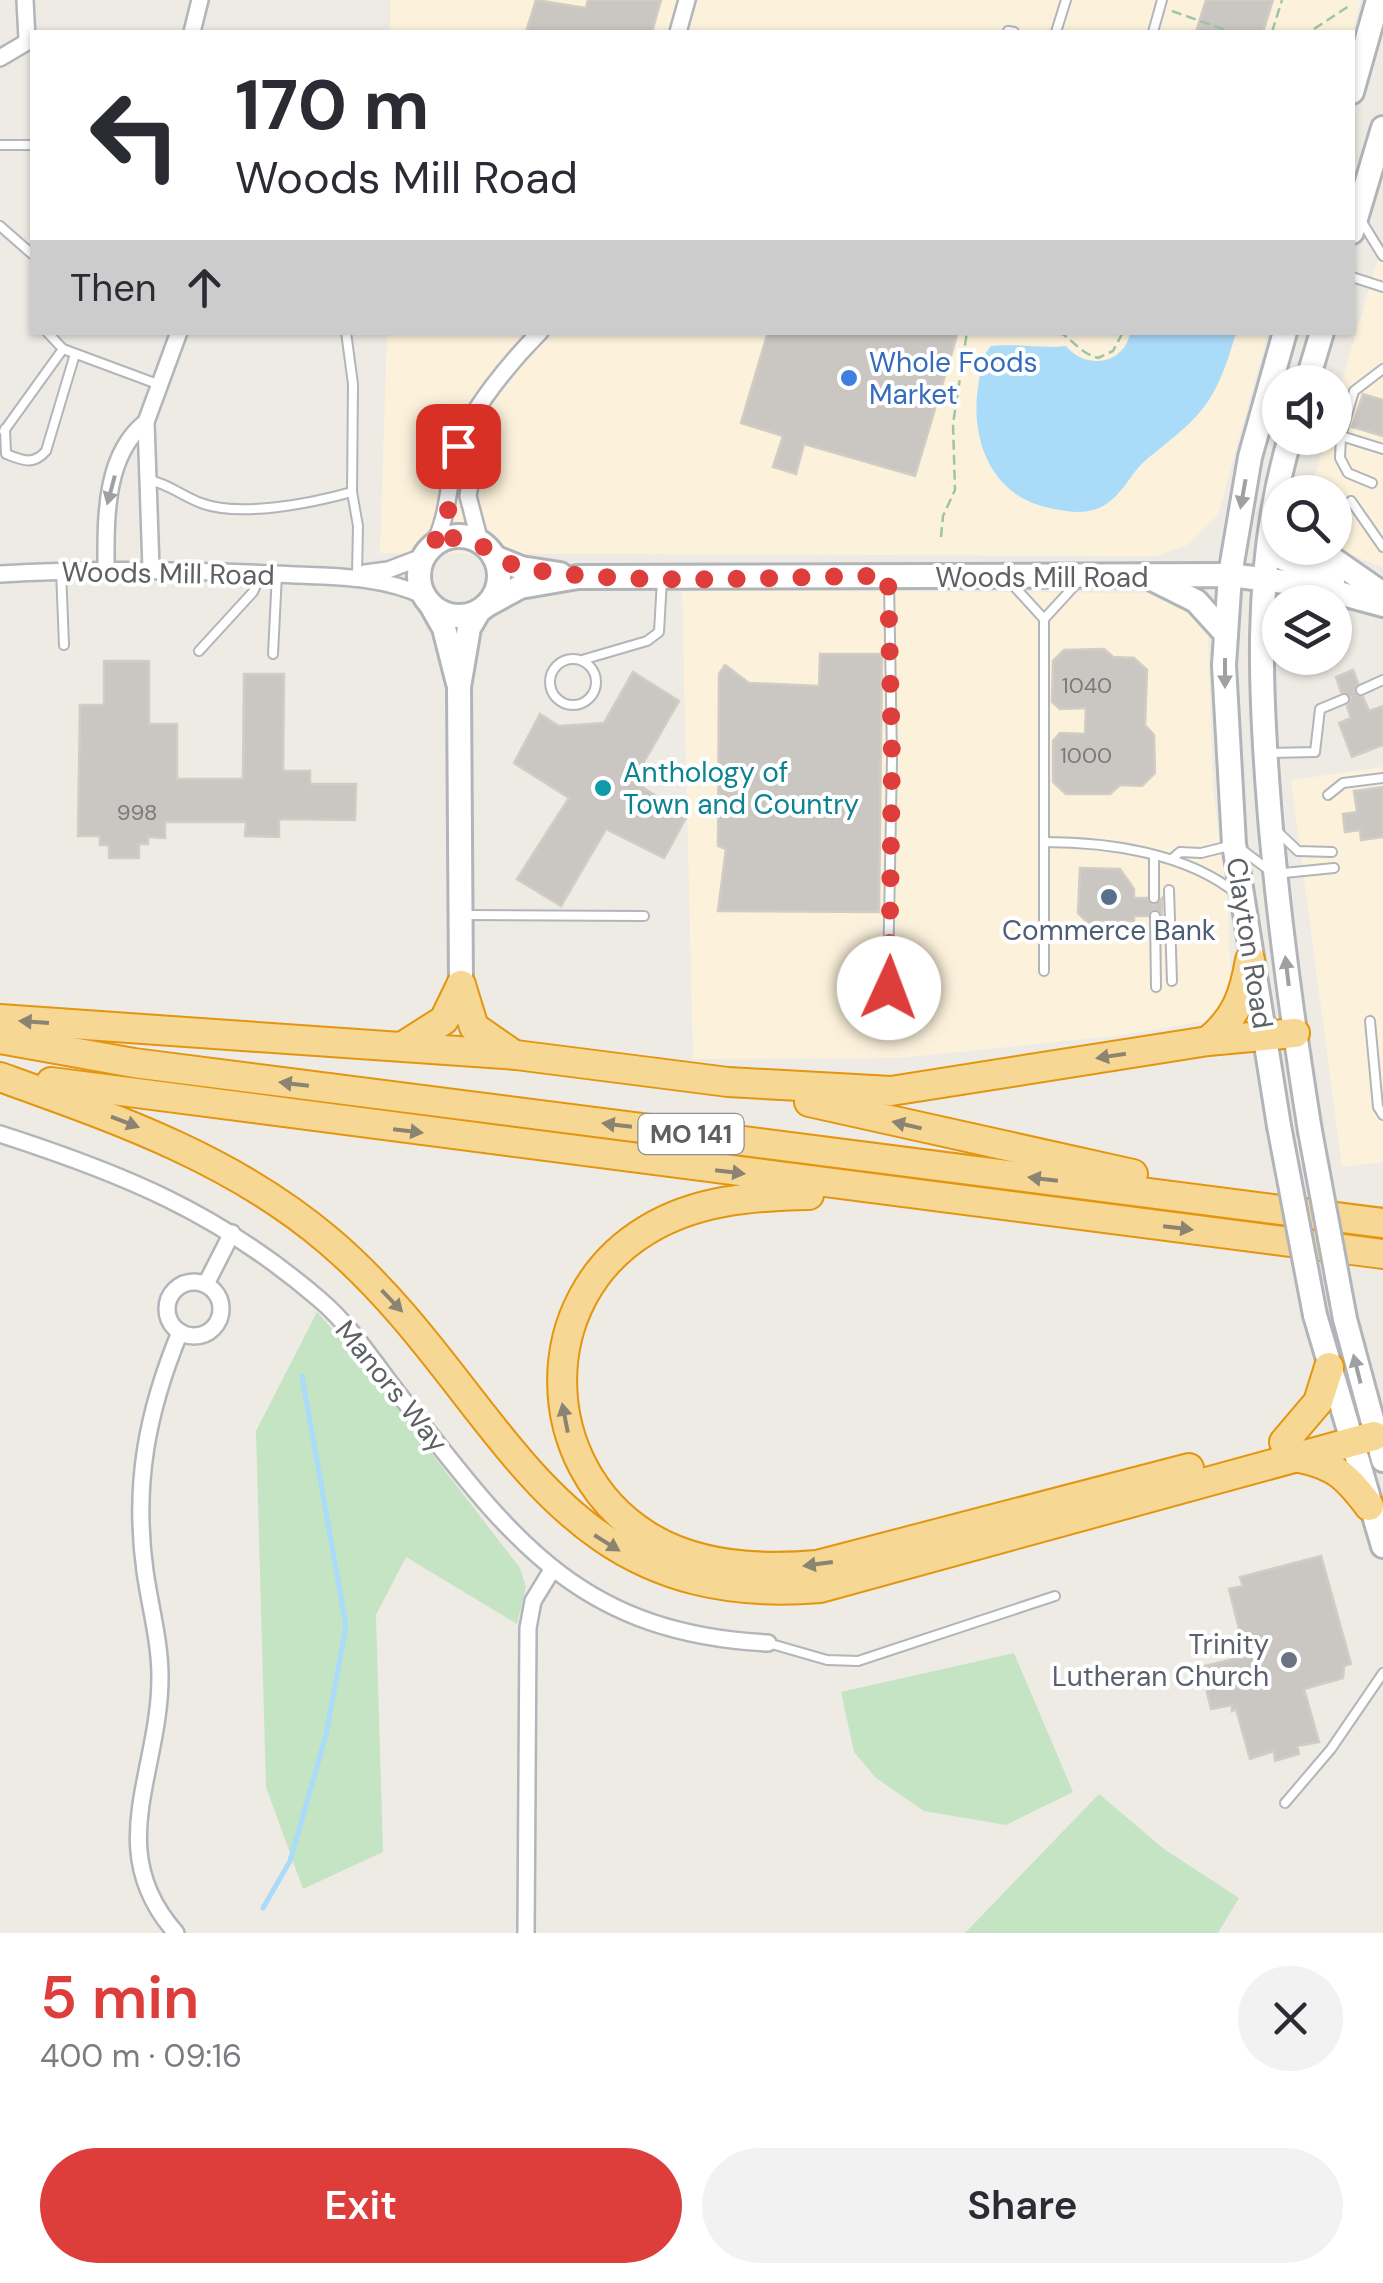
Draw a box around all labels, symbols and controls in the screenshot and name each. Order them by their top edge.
text: 170 m [235,60,429,151]
icon: left [70,70,200,200]
text: Woods Mill Road [235,148,578,207]
icon: ahead [177,260,232,315]
text: Then [70,263,157,313]
place label: Whole Foods Market [869,344,1038,413]
map controls [1262,365,1352,675]
button: sound [1262,365,1352,455]
marker: Whole Foods Market [838,367,860,389]
pin [416,404,501,489]
icon: arrive [431,419,486,474]
one-way arrow [102,475,118,506]
button: search [1262,475,1352,565]
one-way arrow [1235,479,1250,511]
street label: Woods Mill Road [61,553,275,594]
street label: Woods Mill Road [935,559,1149,596]
button: layers [1262,585,1352,675]
one-way arrow [1217,657,1233,689]
house number: 1040 [1062,671,1112,700]
house number: 1000 [1060,741,1112,770]
place label: Anthology of Town and Country [623,754,859,823]
marker: Anthology of Town and Country [592,777,614,799]
house number: 998 [117,798,157,827]
street label: Clayton Road [1218,855,1281,1031]
marker: Commerce Bank [1098,886,1120,908]
place label: Commerce Bank [1002,912,1216,949]
position arrow [837,936,941,1040]
one-way arrow [1279,955,1295,986]
one-way arrow [18,1014,50,1030]
one-way arrow [1095,1049,1127,1064]
one-way arrow [278,1075,310,1091]
road number: MO 141 [638,1114,744,1154]
one-way arrow [110,1115,140,1131]
one-way arrow [600,1117,632,1133]
one-way arrow [892,1117,923,1132]
one-way arrow [393,1123,424,1139]
one-way arrow [715,1164,747,1180]
one-way arrow [1027,1171,1059,1187]
one-way arrow [1163,1221,1195,1237]
one-way arrow [380,1289,403,1313]
street label: Manors Way [327,1313,456,1460]
one-way arrow [1349,1353,1364,1384]
one-way arrow [557,1402,572,1433]
one-way arrow [593,1534,620,1552]
one-way arrow [802,1557,833,1573]
place label: Trinity Lutheran Church [1052,1626,1269,1695]
marker: Trinity Lutheran Church [1278,1649,1300,1671]
text: 5 min [40,1958,199,2037]
button: close [1238,1966,1343,2071]
text: 400 m · 09:16 [40,2035,242,2077]
button: Exit [40,2148,682,2263]
button: Share [702,2148,1343,2263]

